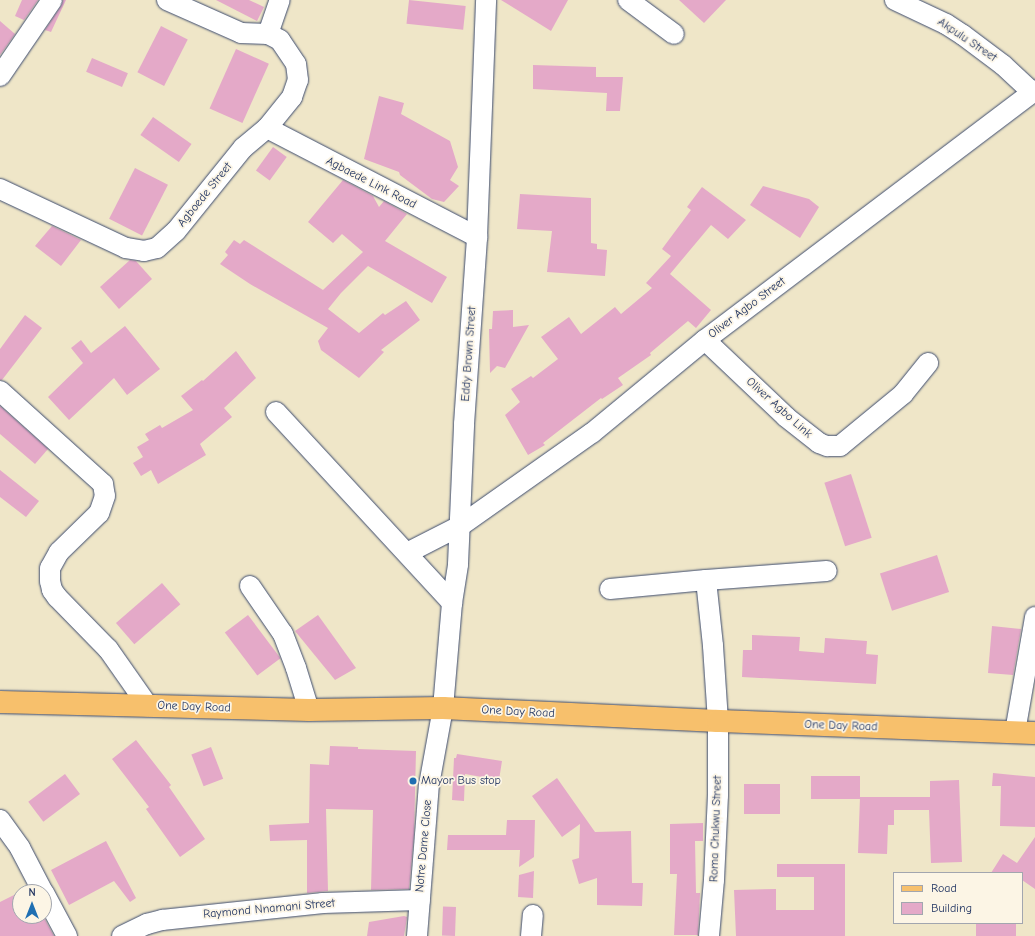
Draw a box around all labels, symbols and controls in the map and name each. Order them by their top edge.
street label: Akpulu Street [935,15,999,65]
street label: Agbaede Link Road [323,154,419,212]
street label: Agboede Street [175,160,235,230]
street label: Oliver Agbo Street [706,274,788,342]
street label: Eddy Brown Street [458,306,480,402]
street label: Oliver Agbo Link [743,375,815,441]
street label: One Day Road [157,699,231,715]
street label: One Day Road [481,703,555,721]
street label: One Day Road [804,718,878,734]
place label: Mayor Bus stop [421,774,501,788]
street label: Roma Chukwu Street [707,775,725,883]
marker: Mayor Bus stop [408,776,418,786]
street label: Notre Dame Close [413,799,435,893]
legend [893,872,1023,924]
text: Road [931,881,957,895]
north arrow [12,884,52,924]
text: N [28,886,36,899]
street label: Raymond Nnamani Street [203,896,335,922]
text: Building [931,901,972,915]

